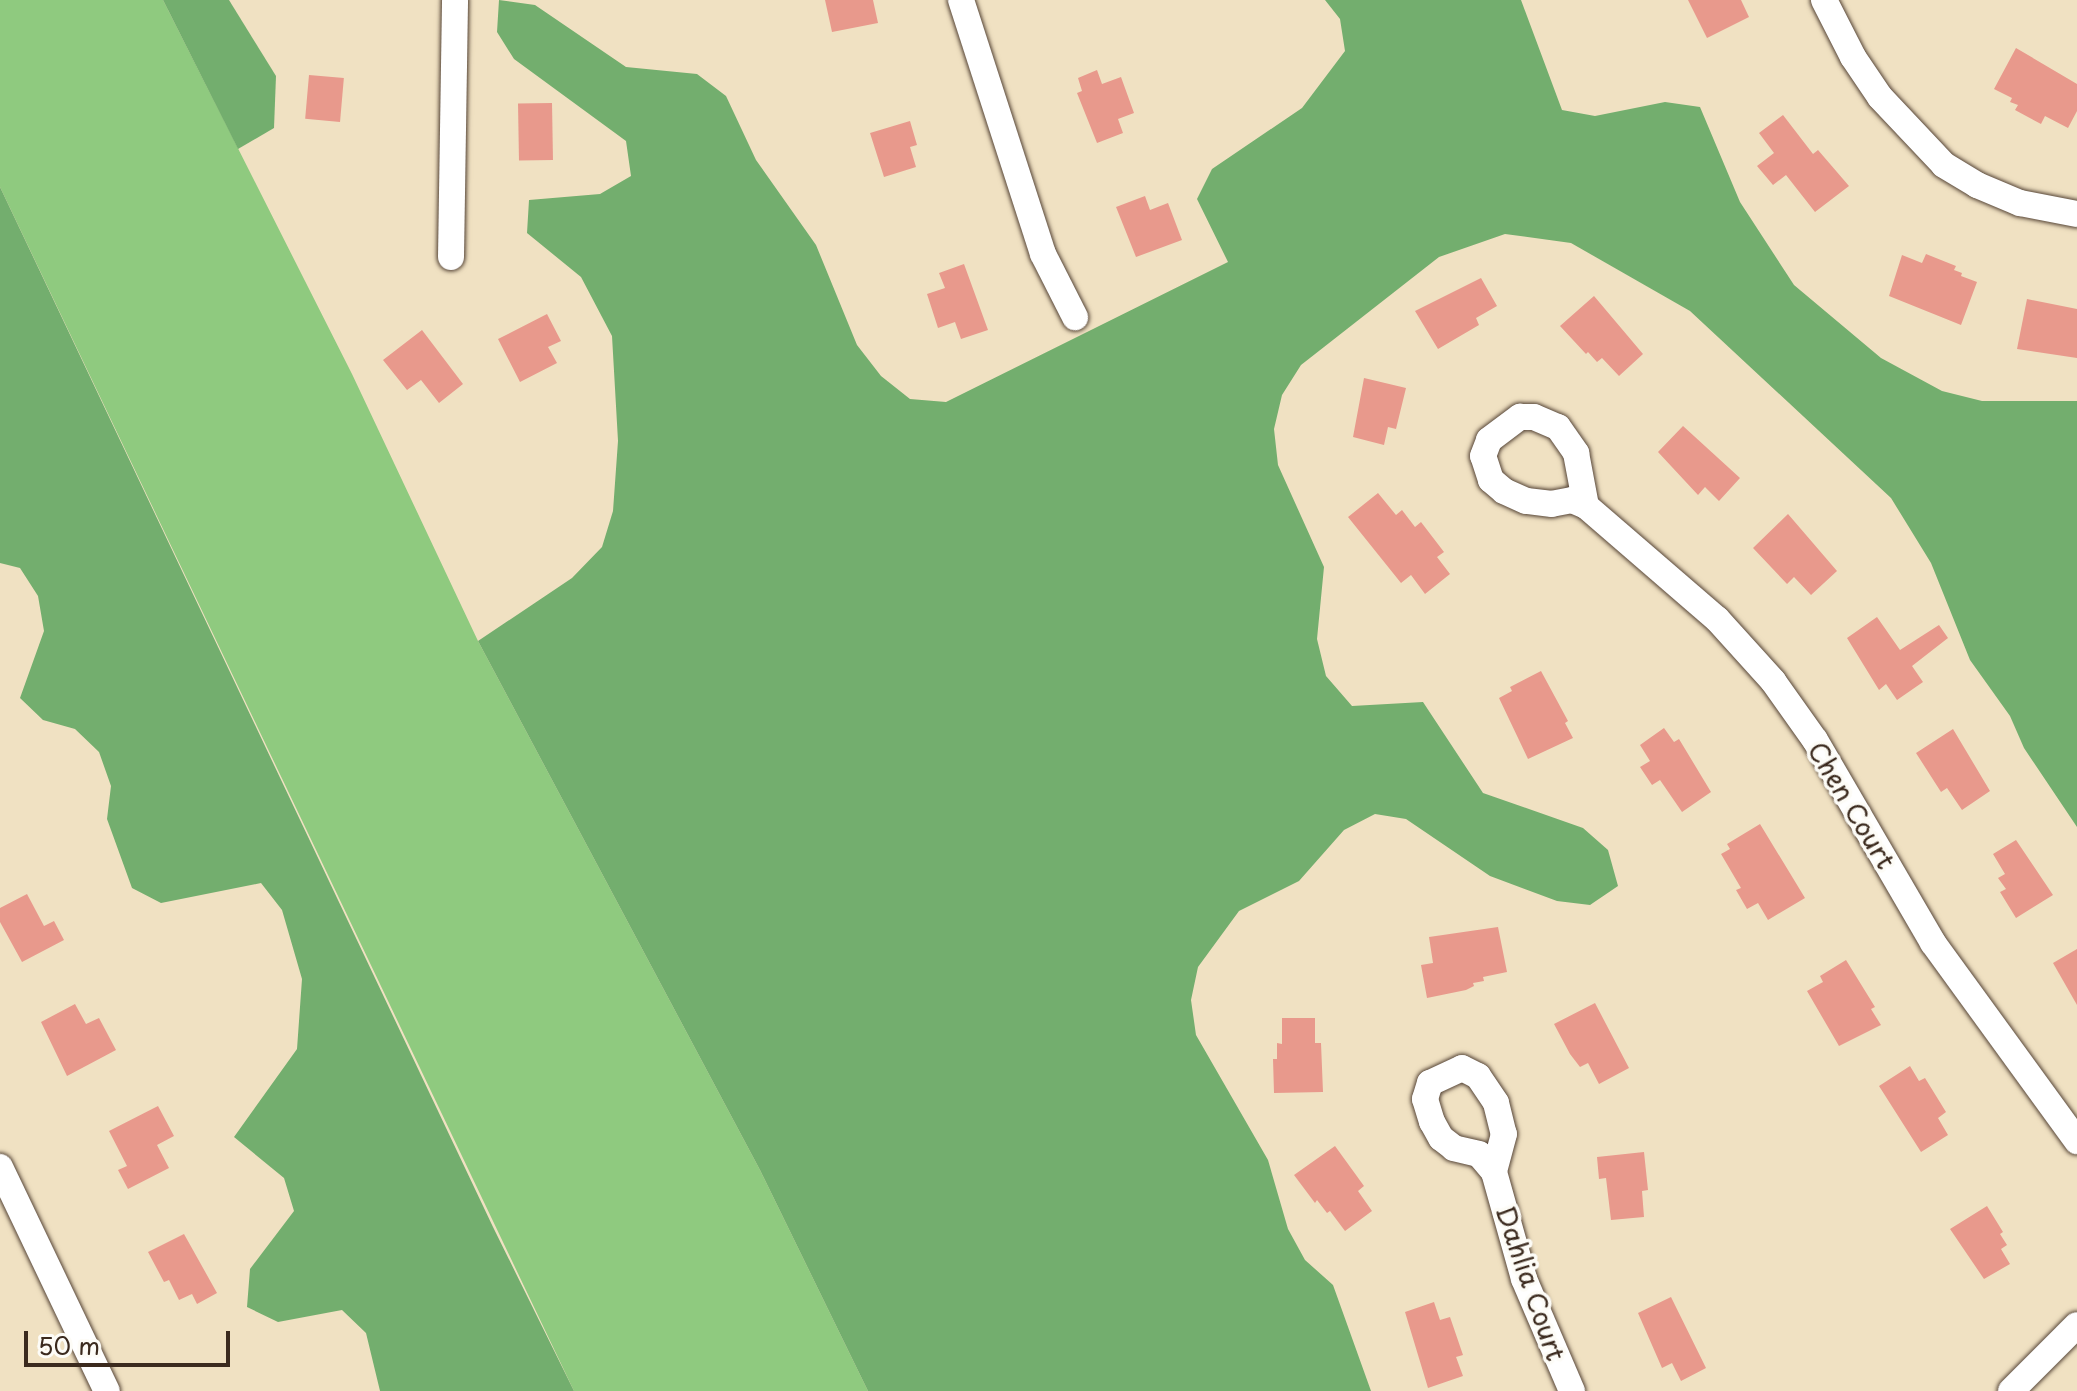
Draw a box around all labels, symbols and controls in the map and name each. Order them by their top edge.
street label: Chen Court [1802,735,1902,875]
street label: Dahlia Court [1490,1200,1572,1366]
scale bar [28,1315,234,1365]
text: 50 m [38,1327,100,1363]

